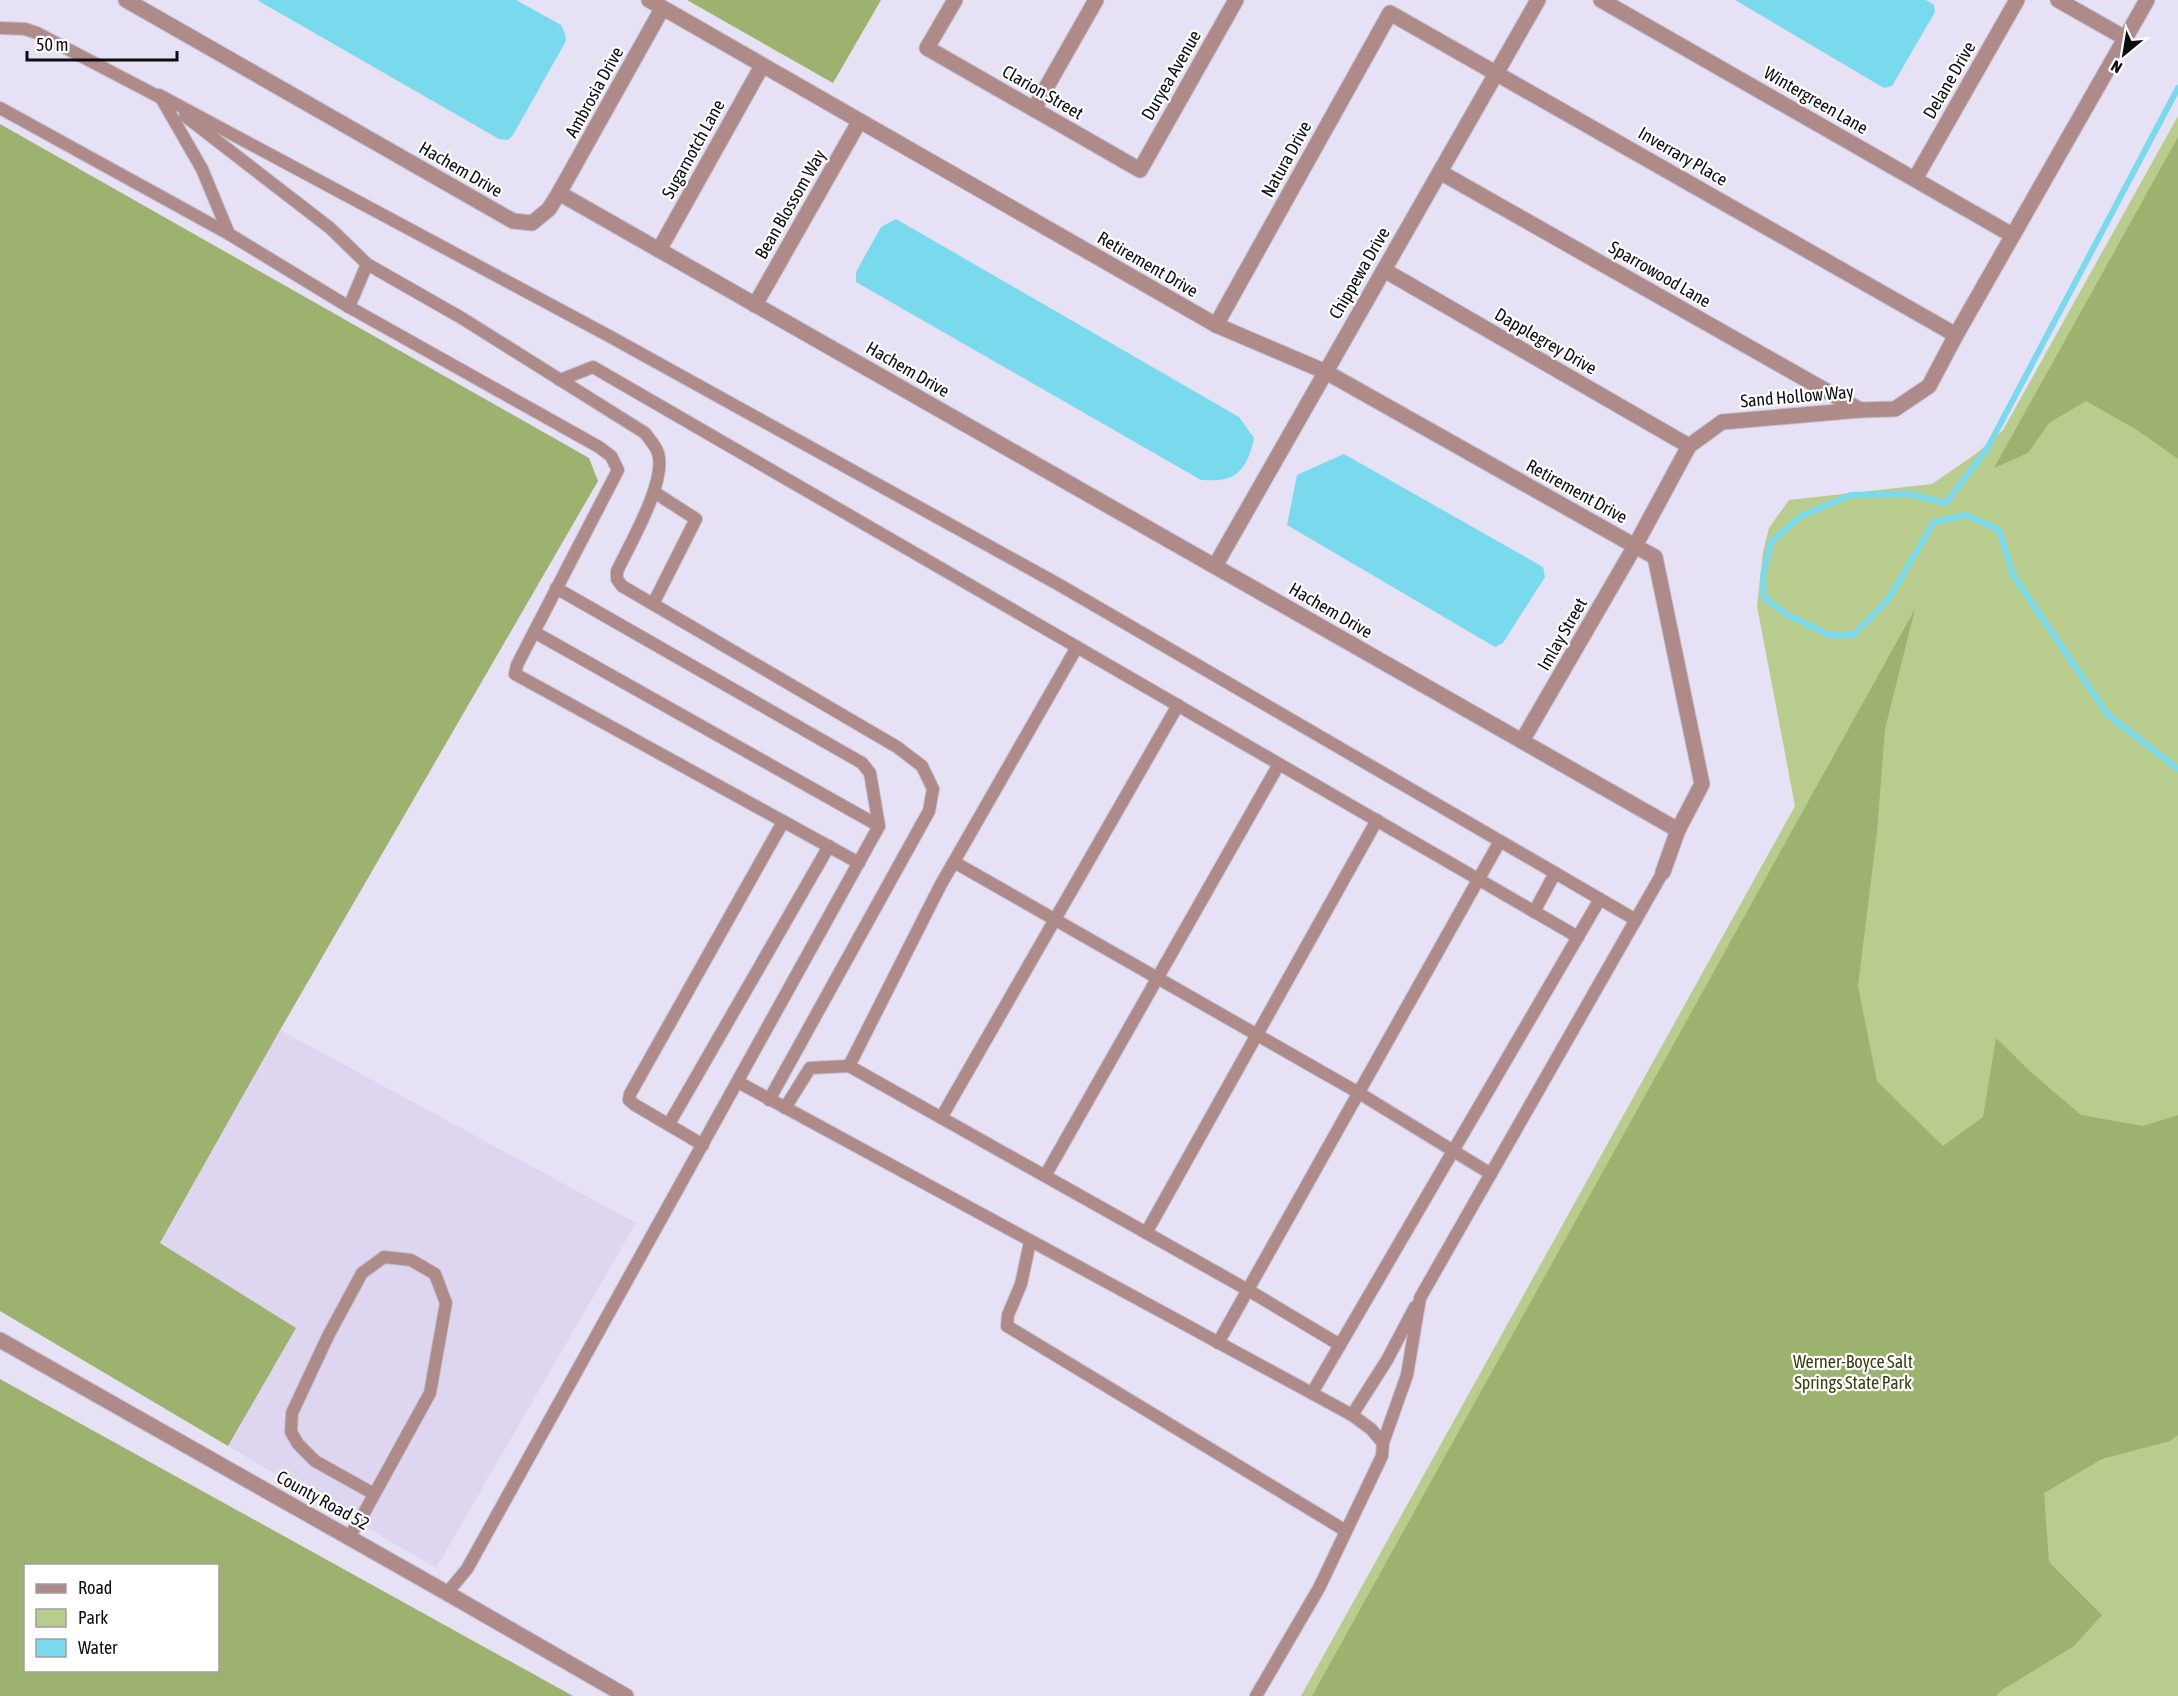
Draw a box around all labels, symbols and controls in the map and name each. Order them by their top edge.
scale bar [27,24,177,62]
north arrow [2094,24,2154,84]
street label: Duryea Avenue [1137,26,1205,124]
text: 50 m [36,34,68,55]
street label: Delane Drive [1918,38,1980,122]
street label: Ambrosia Drive [560,43,628,141]
text: N [2108,57,2125,77]
street label: Clarion Street [999,60,1087,124]
street label: Wintergreen Lane [1760,62,1872,138]
street label: Sugarnotch Lane [657,96,729,202]
street label: Natura Drive [1257,117,1315,201]
street label: Inverrary Place [1635,122,1731,190]
street label: Hachem Drive [416,137,506,201]
street label: Bean Blossom Way [750,146,830,262]
street label: Chippewa Drive [1324,223,1394,323]
street label: Retirement Drive [1094,227,1202,301]
street label: Sparrowood Lane [1605,236,1715,312]
street label: Dapplegrey Drive [1491,303,1601,379]
street label: Hachem Drive [863,337,953,401]
street label: Sand Hollow Way [1739,381,1855,411]
street label: Retirement Drive [1523,455,1631,527]
street label: Hachem Drive [1286,578,1376,642]
street label: Imlay Street [1533,594,1591,674]
park label: Werner-Boyce Salt Springs State Park [1793,1351,1913,1393]
street label: County Road 52 [273,1466,373,1534]
legend [24,1564,219,1672]
text: Road [78,1577,112,1598]
text: Park [78,1607,108,1628]
text: Water [78,1637,118,1658]

